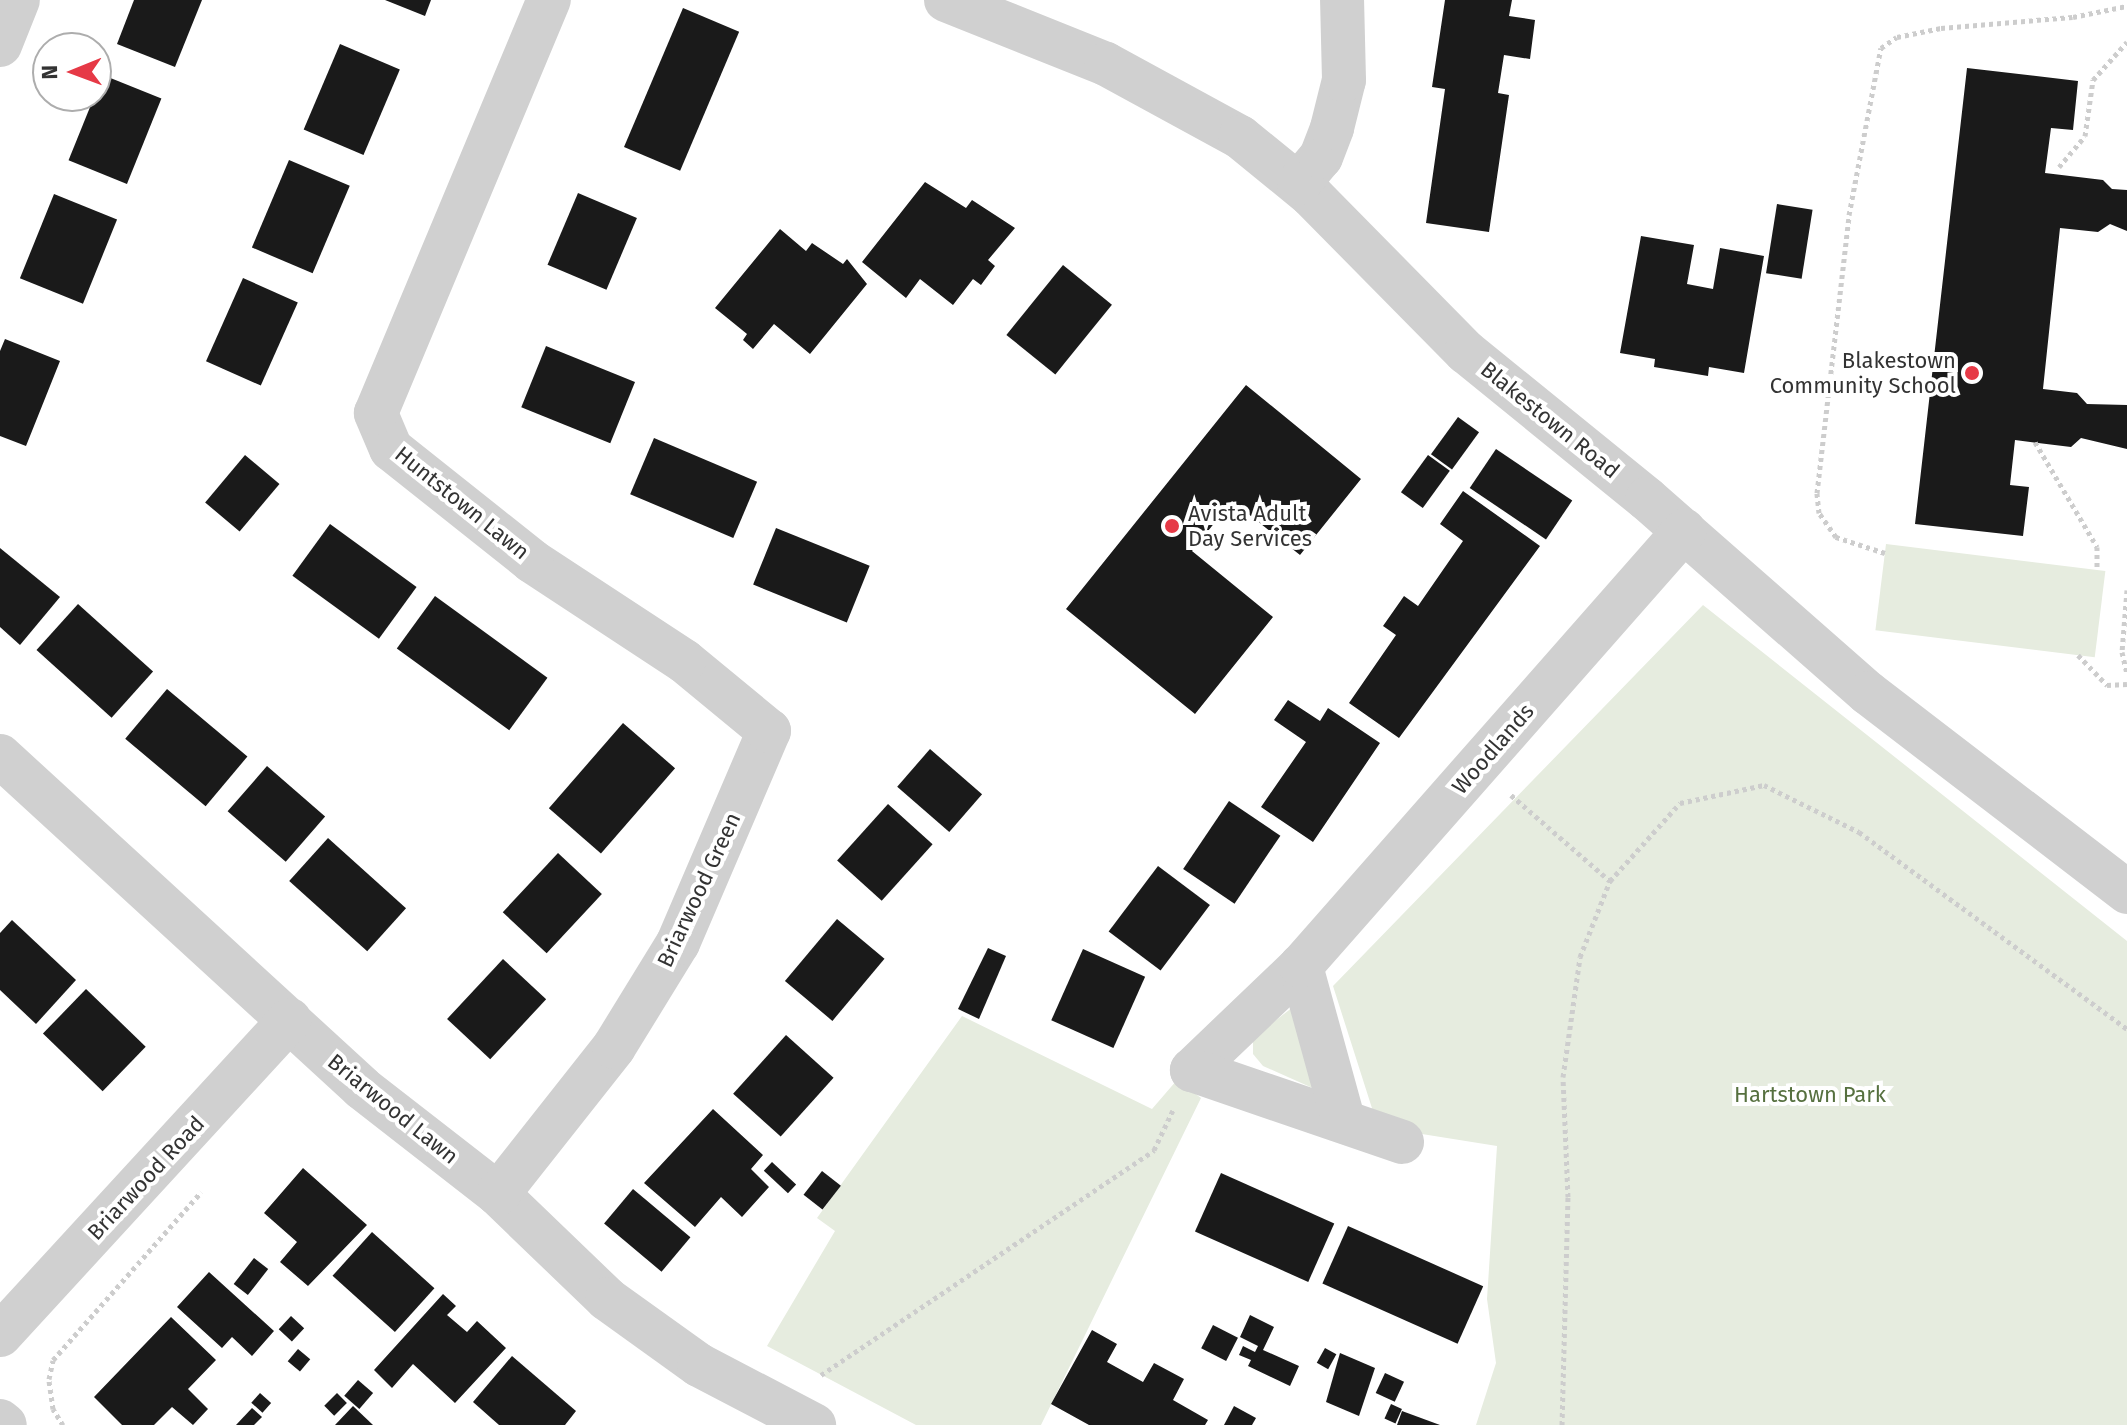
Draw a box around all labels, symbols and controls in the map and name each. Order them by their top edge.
north arrow [32,32,112,112]
text: N [36,65,63,80]
place label: Blakestown Community School [1770,347,1956,398]
street label: Blakestown Road [1475,356,1625,484]
marker: Blakestown Community School [1963,364,1981,382]
street label: Huntstown Lawn [390,441,534,565]
place label: Avista Adult Day Services [1188,500,1312,552]
marker: Avista Adult Day Services [1163,517,1181,535]
street label: Woodlands [1446,698,1540,800]
street label: Briarwood Green [652,808,746,972]
street label: Briarwood Lawn [322,1048,464,1170]
park label: Hartstown Park [1734,1082,1886,1108]
street label: Briarwood Road [82,1111,210,1245]

